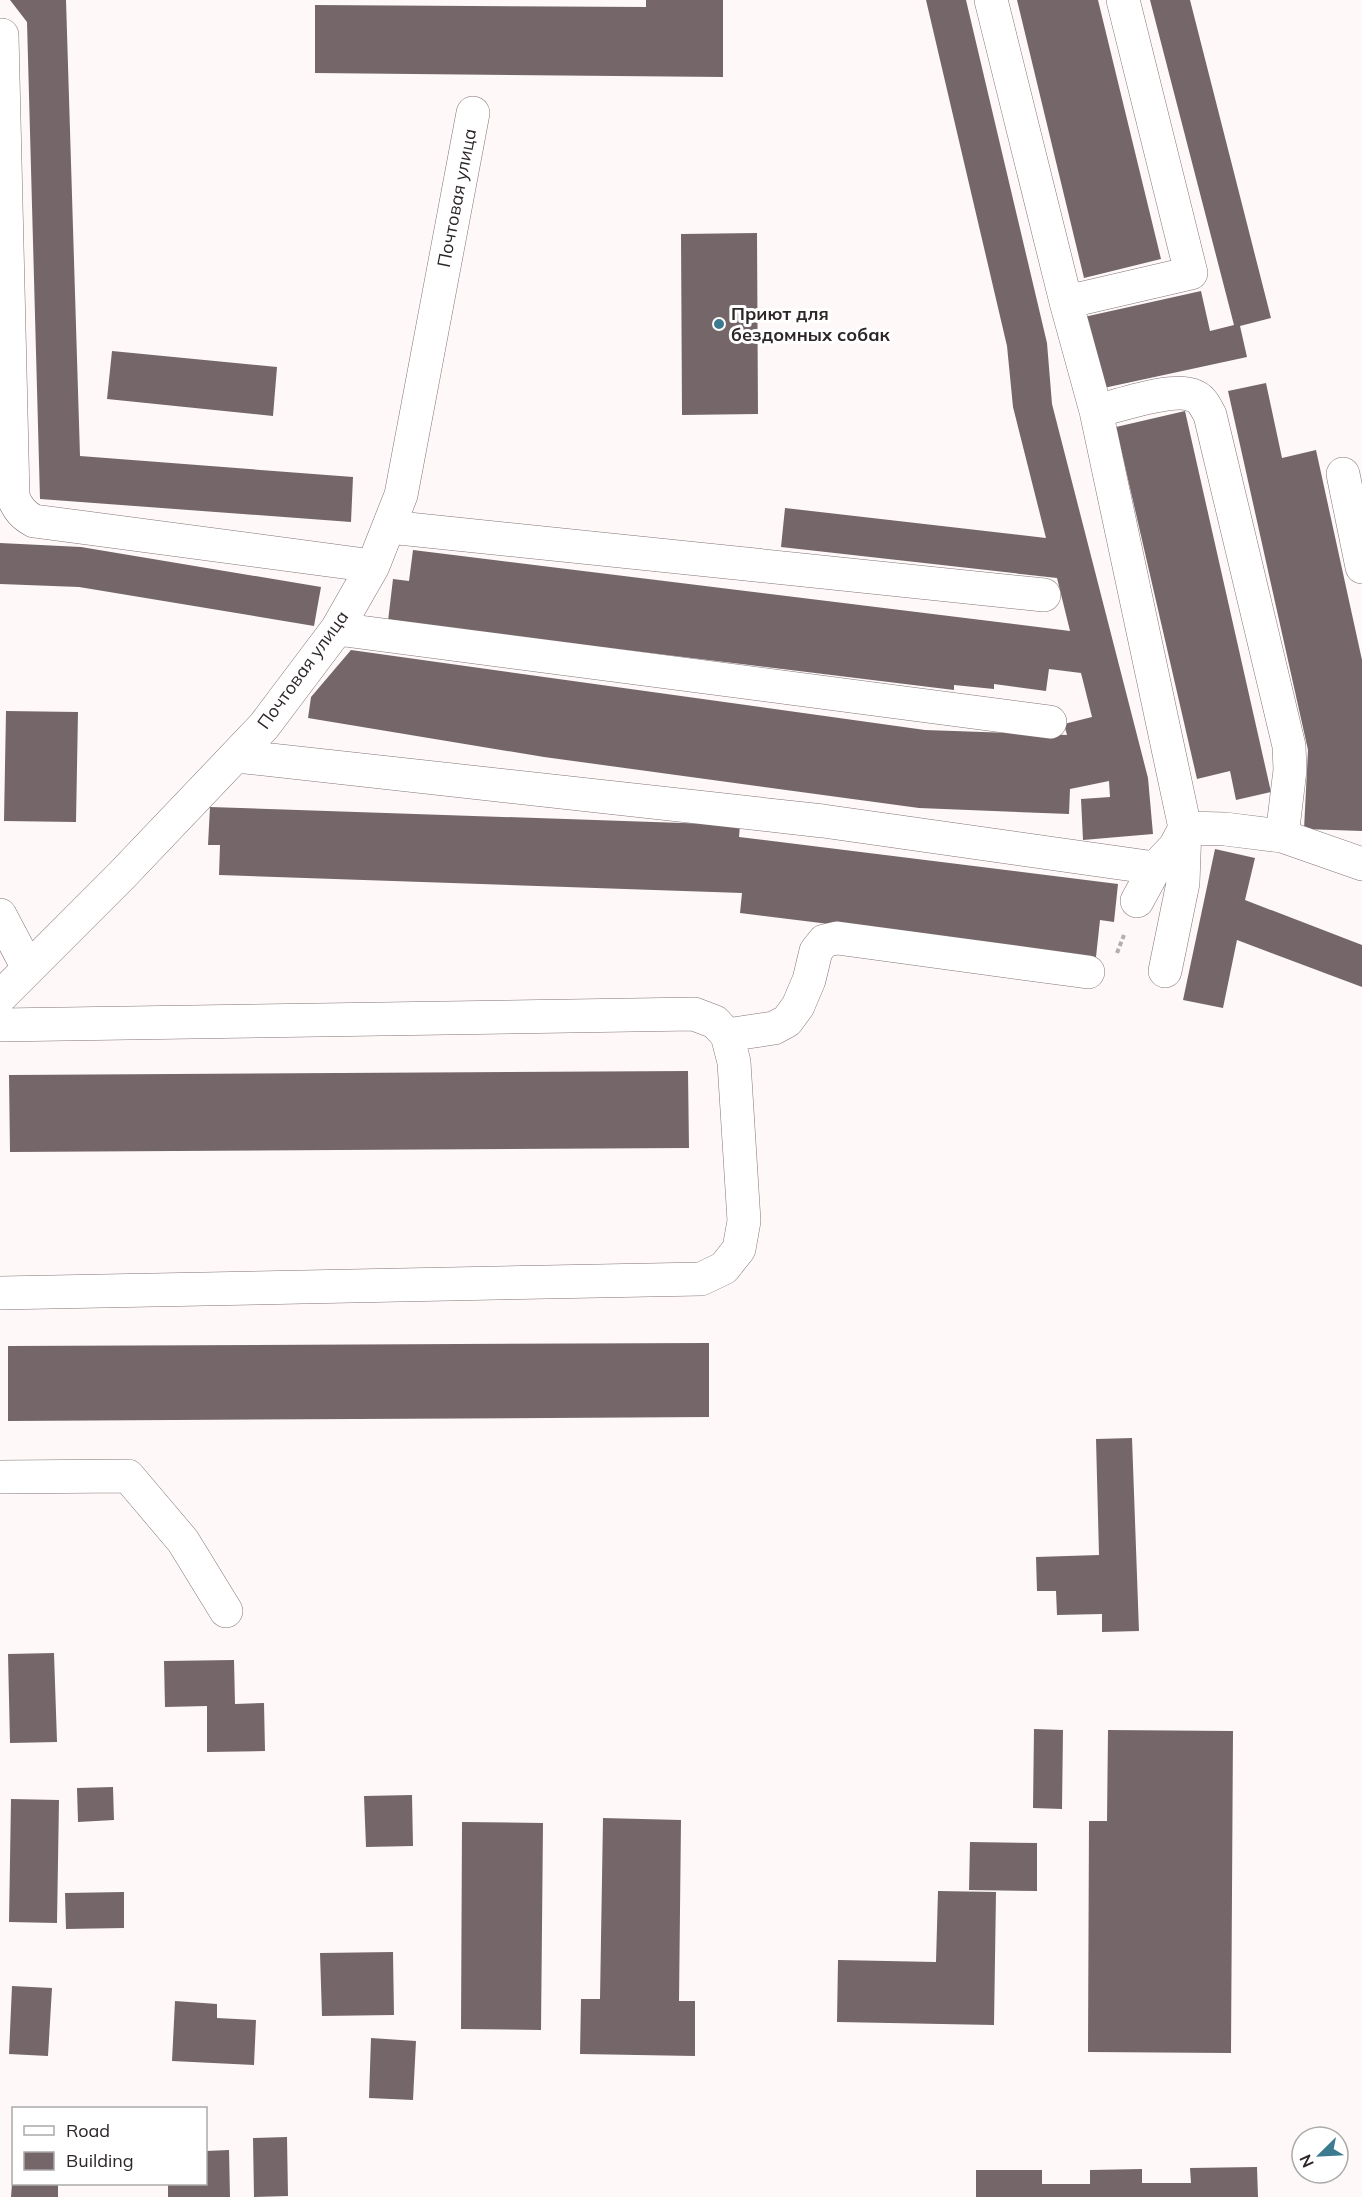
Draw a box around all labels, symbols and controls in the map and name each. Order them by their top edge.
street label: Почтовая улица [432,126,481,269]
place label: Приют для бездомных собак [731,302,891,346]
marker: Приют для бездомных собак [712,317,726,331]
street label: Почтовая улица [252,606,353,734]
legend [12,2107,207,2185]
text: Road [66,2119,110,2142]
north arrow [1290,2125,1350,2185]
text: Building [66,2149,134,2172]
text: N [1295,2152,1318,2171]

